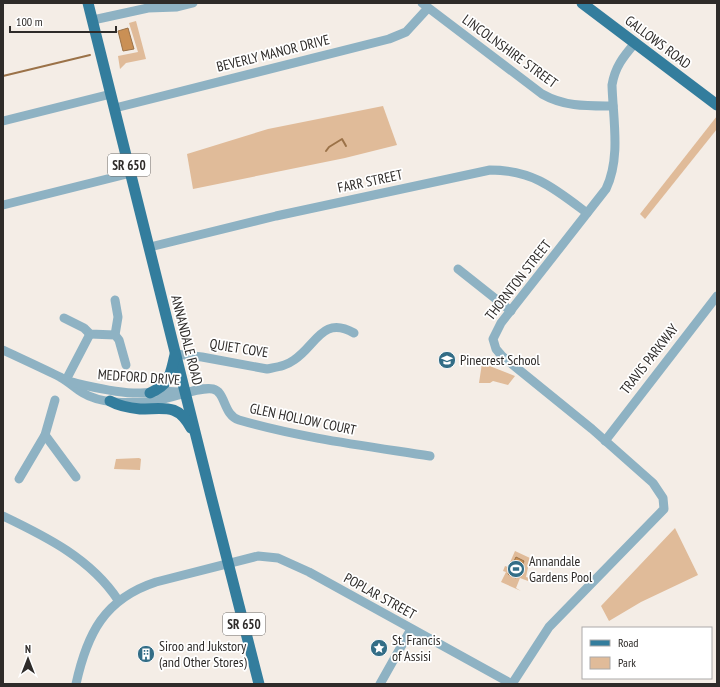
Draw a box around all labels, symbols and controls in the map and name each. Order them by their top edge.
scale bar [10,8,116,34]
street label: LINCOLNSHIRE STREET [459,10,562,92]
street label: GALLOWS ROAD [621,11,695,73]
text: 100 m [16,14,43,29]
street label: BEVERLY MANOR DRIVE [215,30,331,76]
road number: SR 650 [108,154,150,176]
street label: FARR STREET [336,165,405,197]
street label: THORNTON STREET [481,236,555,324]
street label: ANNANDALE ROAD [167,293,207,387]
street label: TRAVIS PARKWAY [616,320,682,398]
street label: QUIET COVE [208,334,270,362]
school or university icon: Pinecrest School [437,350,457,370]
place label: Pinecrest School [460,351,541,369]
street label: MEDFORD DRIVE [97,365,181,389]
street label: GLEN HOLLOW COURT [248,399,358,439]
place label: Annandale Gardens Pool [529,552,593,586]
sports icon: Annandale Gardens Pool [506,559,526,579]
street label: POPLAR STREET [341,569,420,624]
road number: SR 650 [223,613,265,635]
legend [582,627,712,679]
place label: St. Francis of Assisi [392,631,441,665]
text: Road [618,635,638,650]
place label: Siroo and Jukstory (and Other Stores) [159,637,247,671]
place icon: St. Francis of Assisi [369,638,389,658]
north arrow [8,639,48,679]
text: N [25,642,31,656]
building icon: Siroo and Jukstory (and Other Stores) [136,644,156,664]
text: Park [618,655,636,670]

